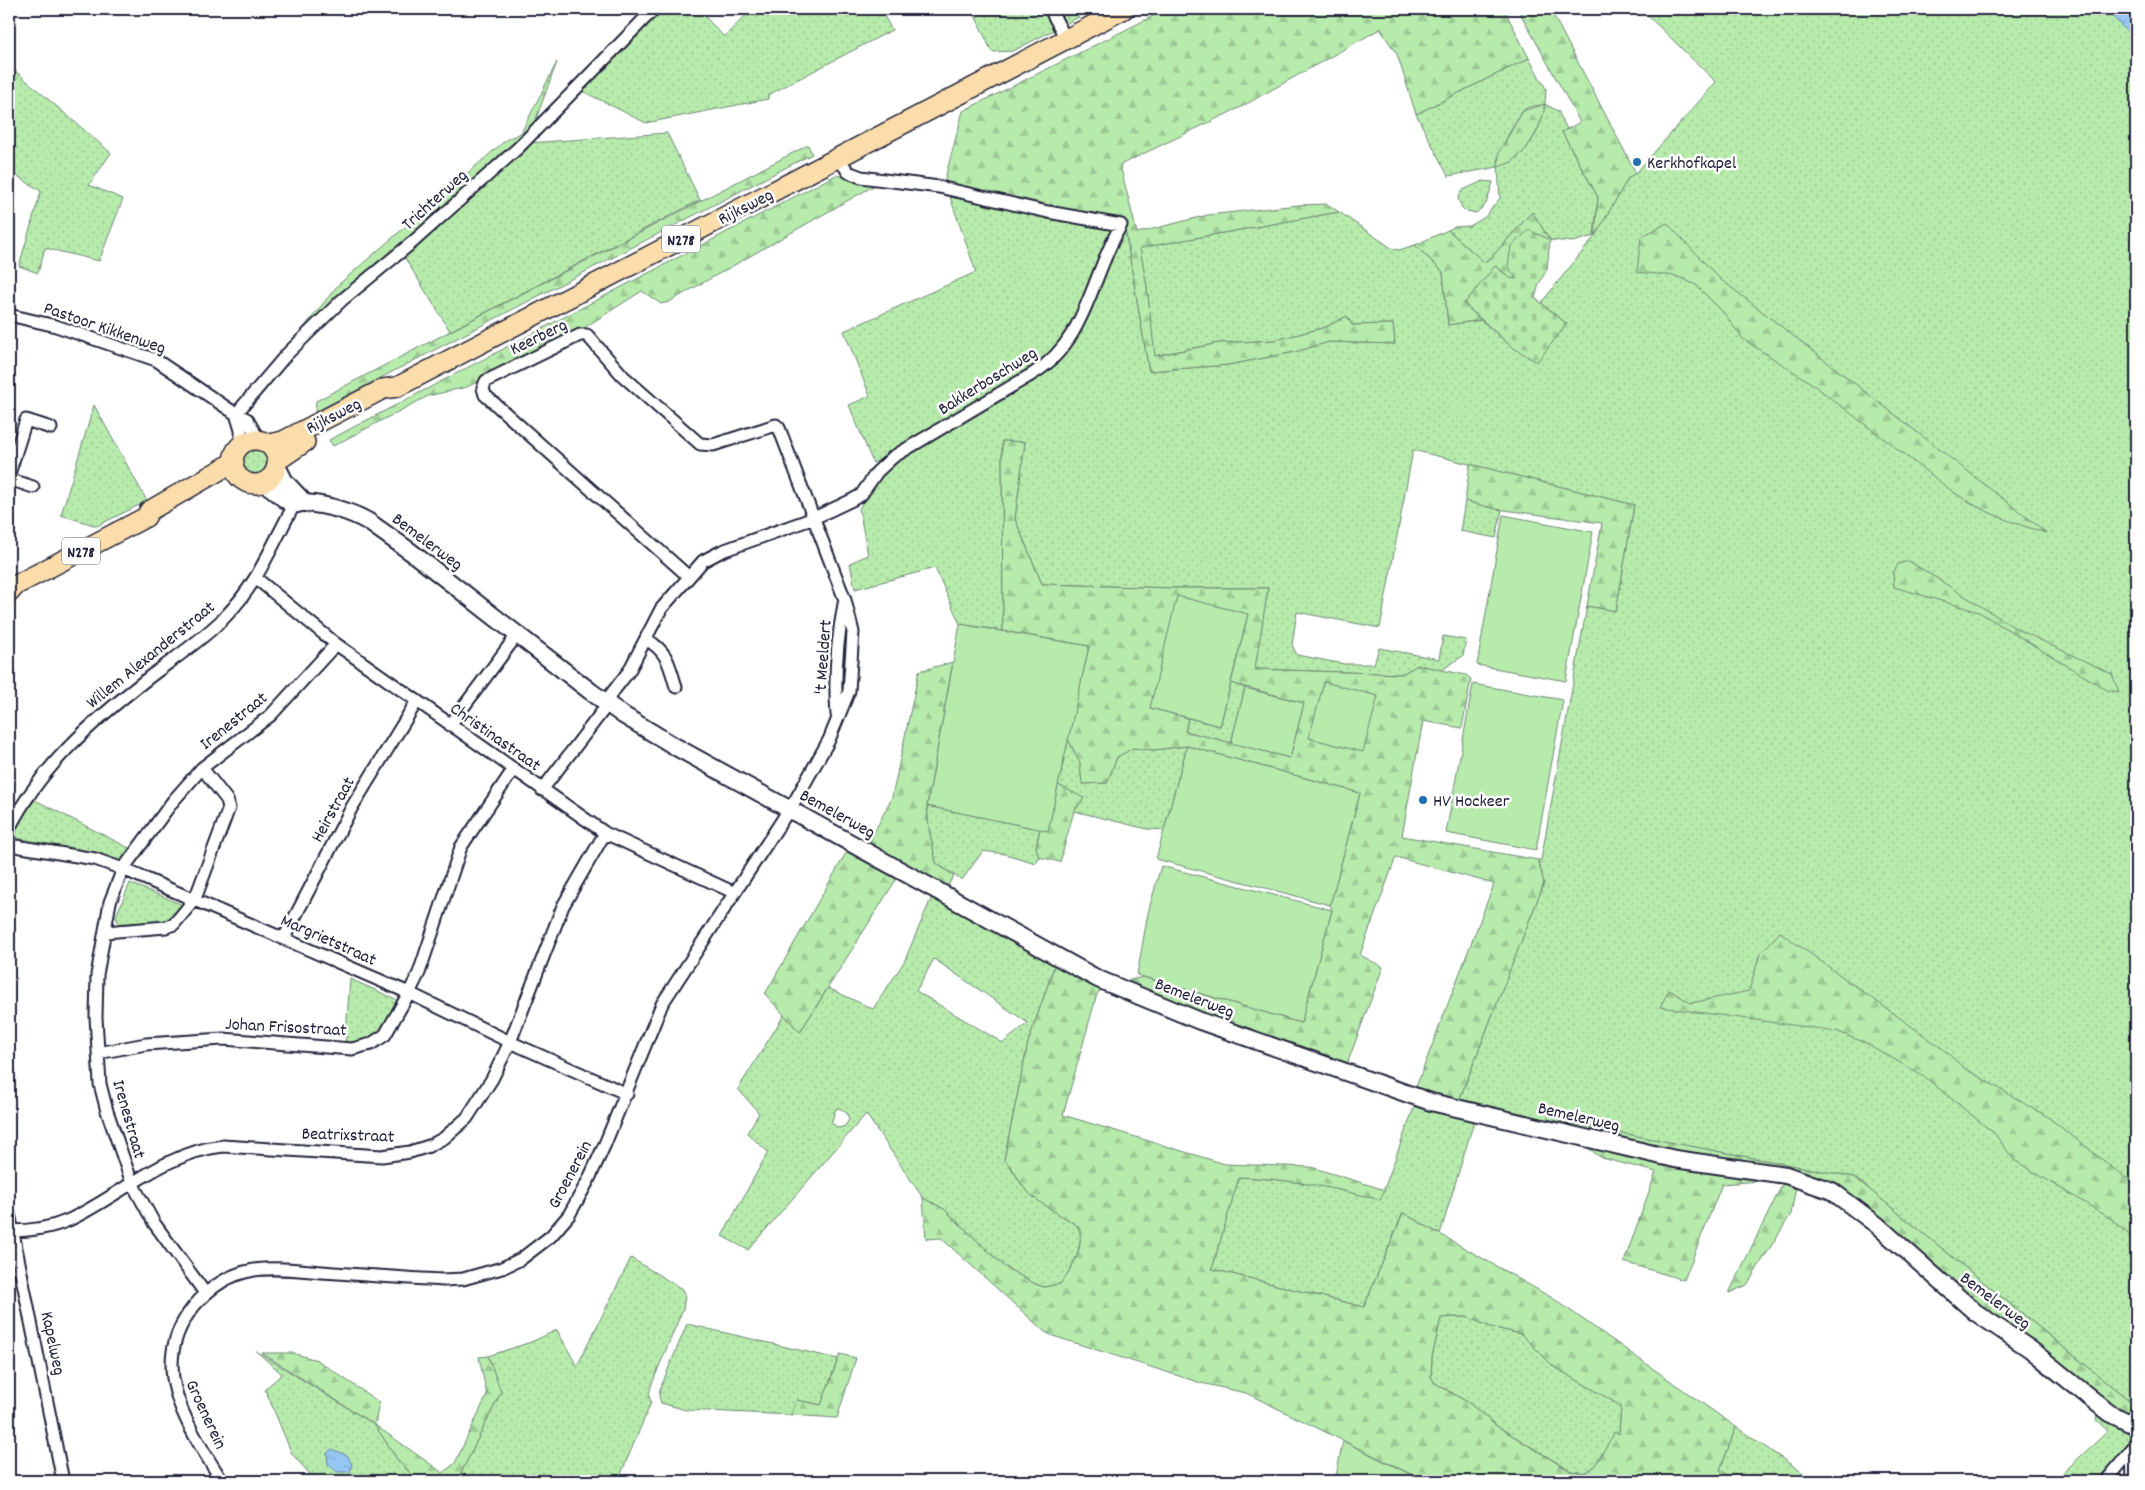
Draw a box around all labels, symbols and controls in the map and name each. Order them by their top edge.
place label: Kerkhofkapel [1647,152,1737,177]
marker: Kerkhofkapel [1631,156,1643,168]
street label: Trichterweg [397,164,474,237]
street label: Rijksweg [714,184,778,233]
road number: N278 [662,225,700,252]
street label: Pastoor Kikkenweg [40,297,169,362]
street label: Keerberg [506,314,572,363]
street label: Bakkerboschweg [934,342,1043,423]
street label: Rijksweg [302,393,366,442]
street label: Bemelerweg [386,508,467,578]
road number: N278 [62,538,100,564]
street label: Willem Alexanderstraat [82,596,222,716]
street label: 't Meeldert [809,619,840,695]
street label: Irenestraat [195,687,274,757]
street label: Christinastraat [444,697,545,779]
street label: Heirstraat [306,773,363,848]
street label: Bemelerweg [794,784,879,846]
place label: HV Hockeer [1433,790,1510,815]
marker: HV Hockeer [1417,794,1429,806]
street label: Margrietstraat [276,909,380,974]
street label: Bemelerweg [1151,973,1237,1026]
street label: Johan Frisostraat [224,1013,348,1044]
street label: Irenestraat [104,1077,151,1162]
street label: Bemelerweg [1535,1097,1622,1140]
street label: Beatrixstraat [301,1122,395,1151]
street label: Groenerein [543,1137,600,1214]
street label: Bemelerweg [1954,1267,2035,1337]
street label: Kapelweg [33,1309,71,1378]
street label: Groenerein [178,1376,232,1454]

